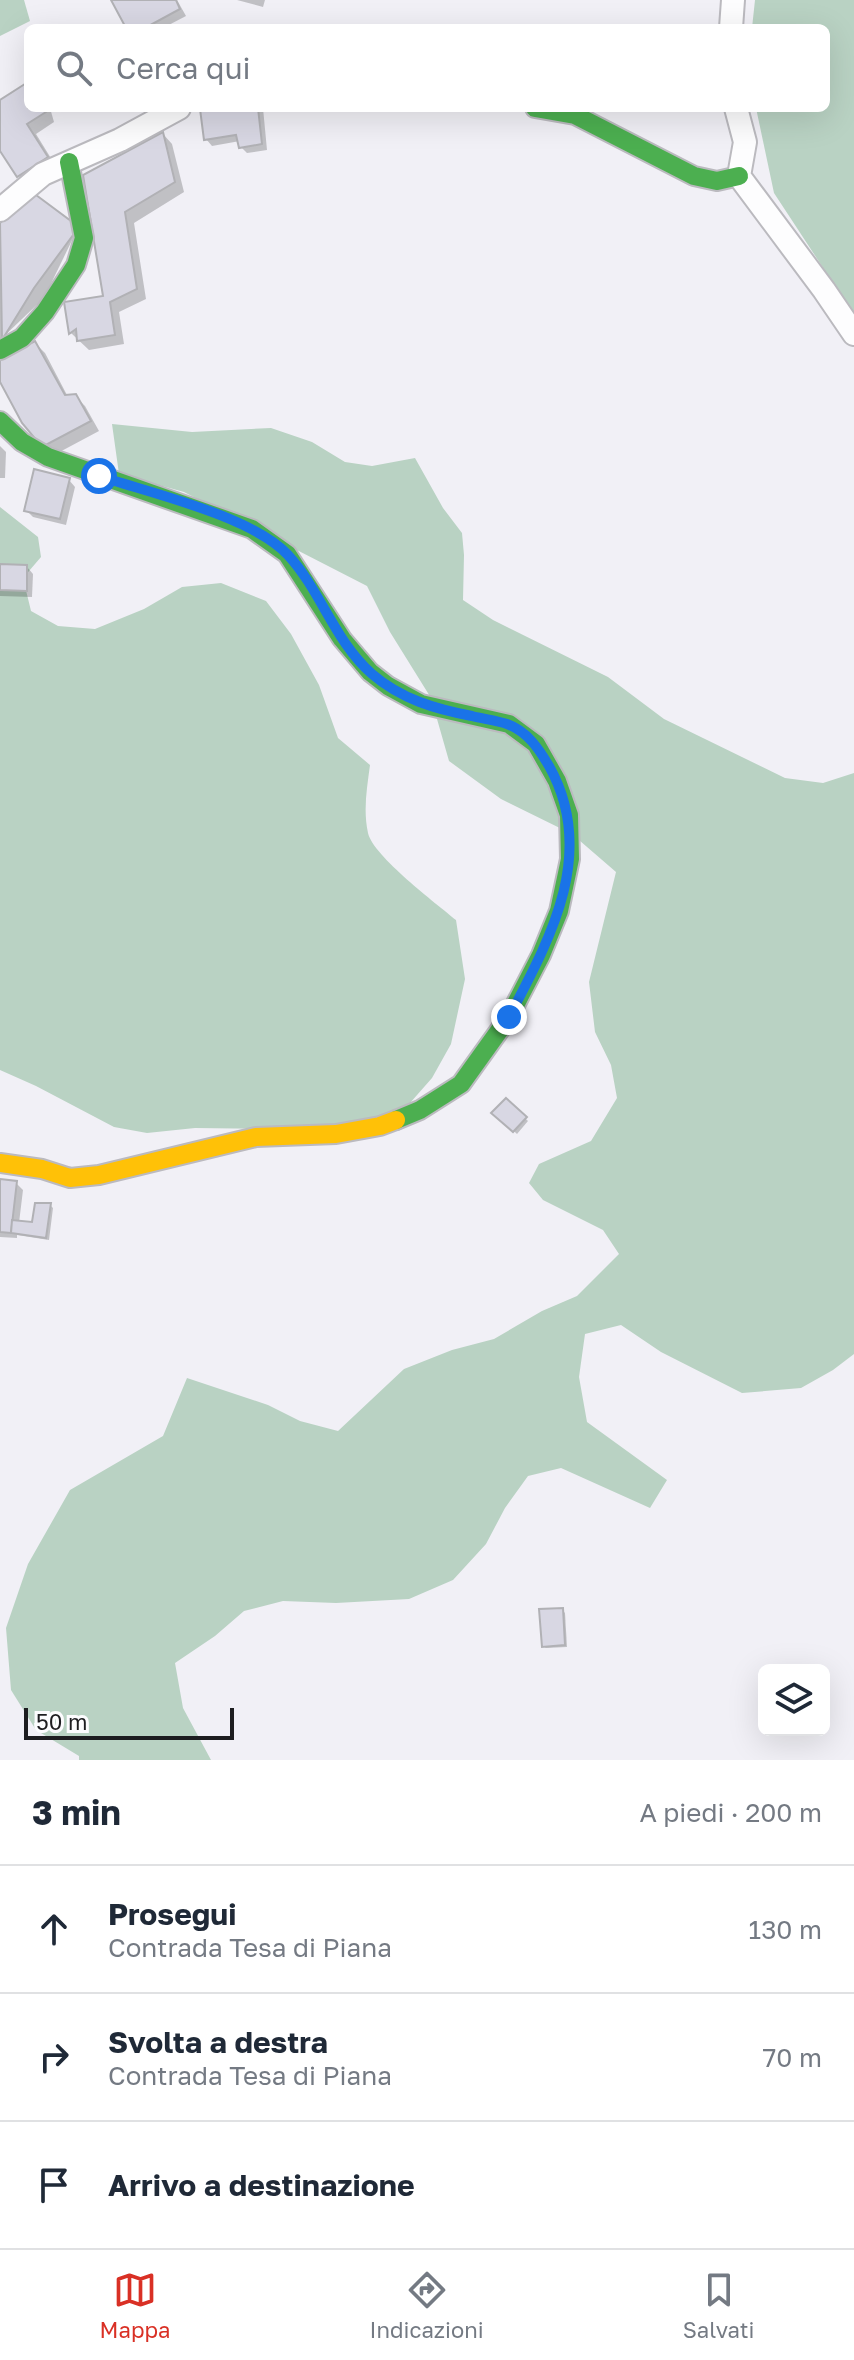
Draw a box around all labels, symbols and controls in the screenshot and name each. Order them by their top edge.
search box [24,24,830,112]
icon: search [52,46,96,90]
text: Cerca qui [116,50,251,86]
route start [81,458,117,494]
route end [491,999,527,1035]
map controls [758,1664,830,1736]
button: layers [758,1664,830,1736]
scale bar [24,1704,234,1740]
text: 50 m [36,1708,87,1735]
text: 3 min [32,1792,121,1832]
text: A piedi · 200 m [639,1797,822,1828]
text: Prosegui [108,1896,236,1932]
icon: ahead [32,1907,76,1951]
text: 130 m [749,1914,822,1945]
text: Contrada Tesa di Piana [108,1932,392,1963]
text: Svolta a destra [108,2024,328,2060]
icon: right [32,2035,76,2079]
text: 70 m [763,2042,822,2073]
text: Contrada Tesa di Piana [108,2060,392,2091]
icon: arrive [32,2163,76,2207]
text: Arrivo a destinazione [108,2167,415,2203]
tab: Mappa [100,2268,170,2343]
tab: Indicazioni [370,2268,484,2343]
tab: Salvati [683,2268,754,2343]

